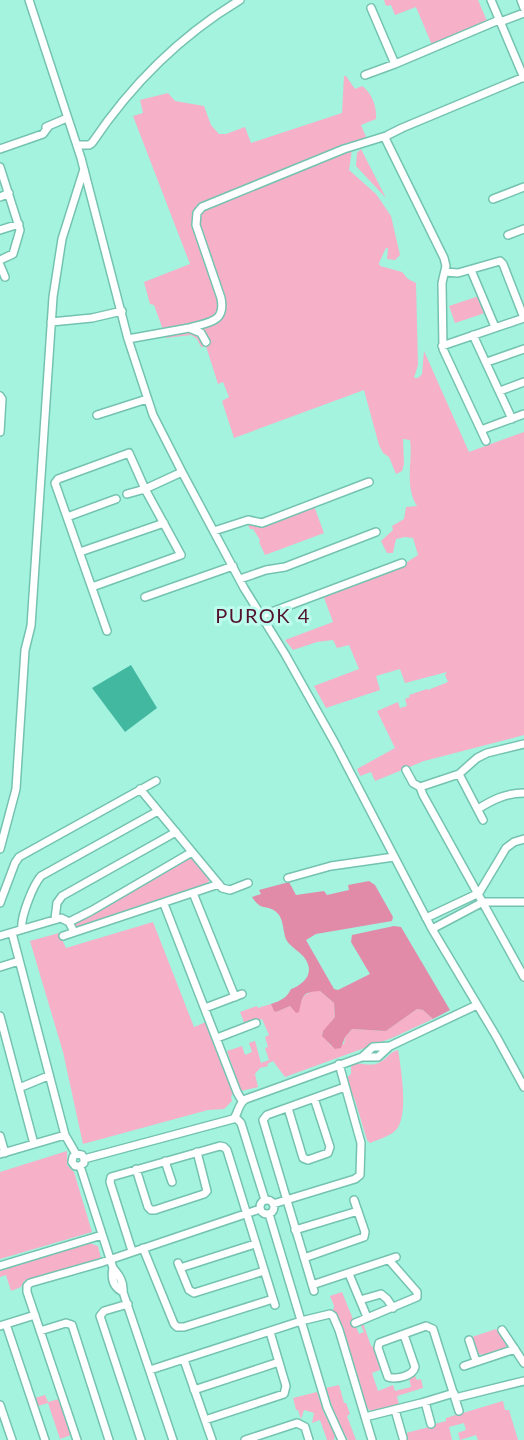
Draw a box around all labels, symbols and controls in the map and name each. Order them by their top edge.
district label: PUROK 4 [215,603,311,627]

